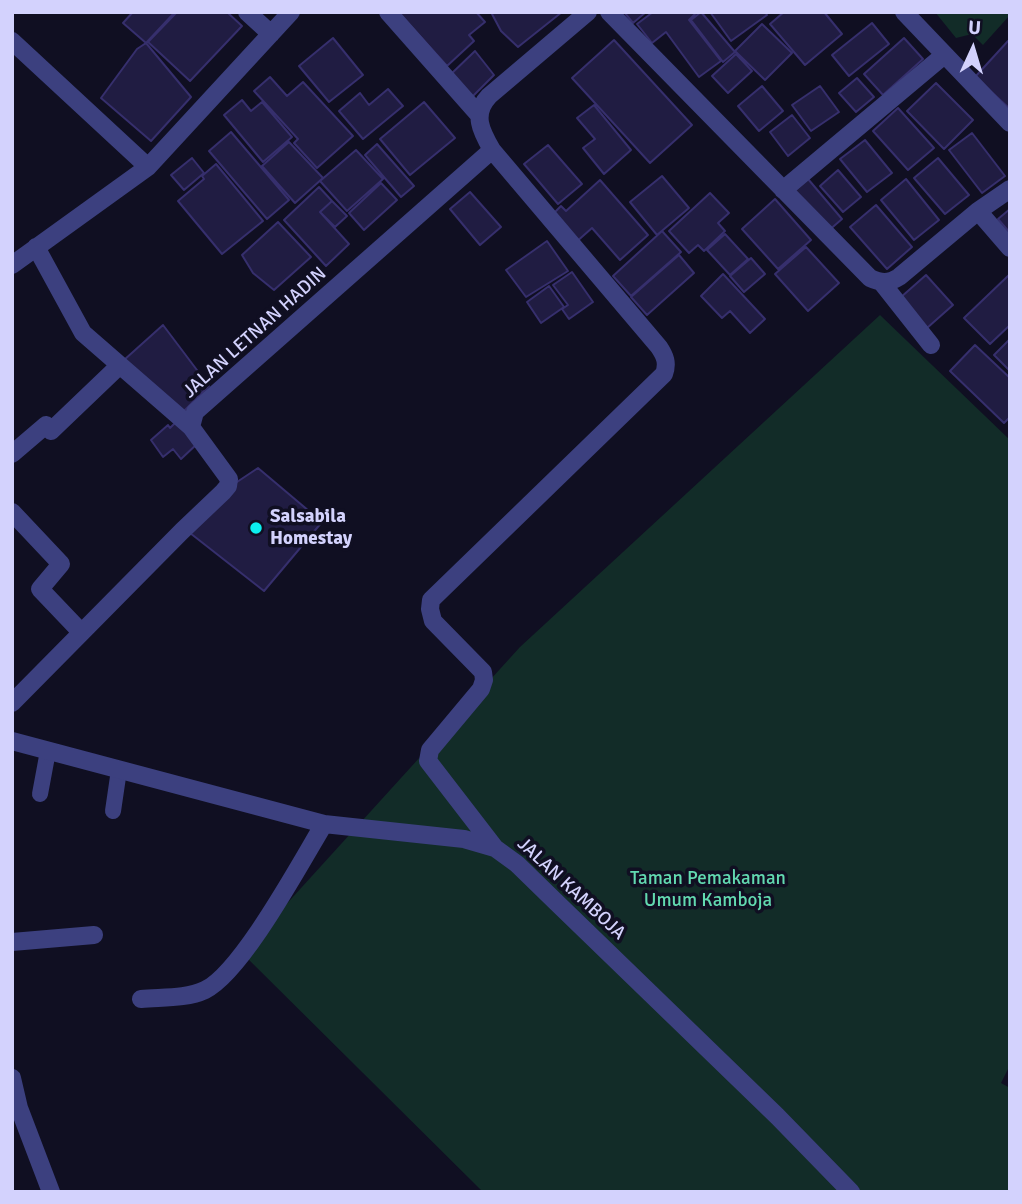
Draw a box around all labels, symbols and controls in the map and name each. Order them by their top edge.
north arrow [938,14,1008,84]
text: U [967,16,982,40]
street label: JALAN LETNAN HADIN [179,263,331,403]
place label: Salsabila Homestay [270,506,352,550]
marker: Salsabila Homestay [248,520,264,536]
street label: JALAN KAMBOJA [512,833,630,945]
park label: Taman Pemakaman Umum Kamboja [630,868,786,912]

